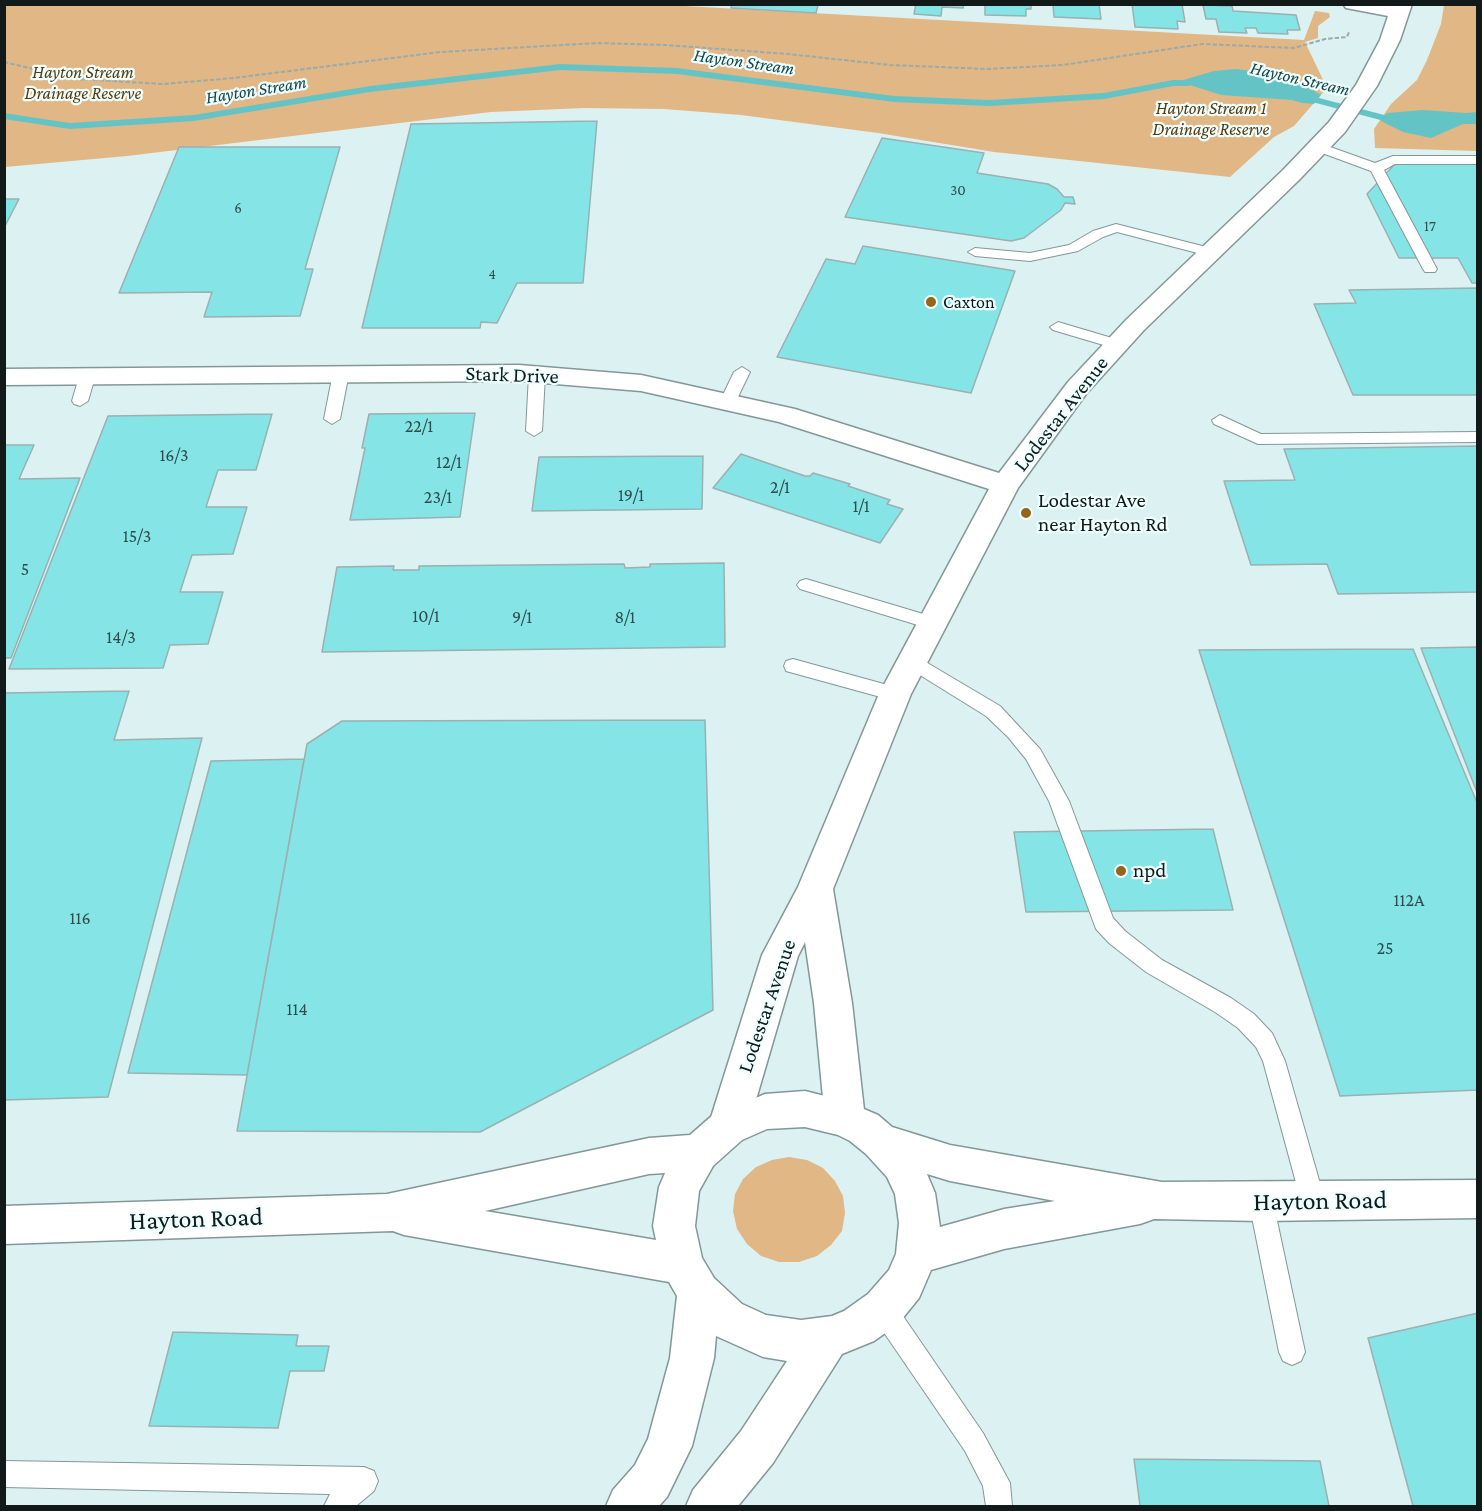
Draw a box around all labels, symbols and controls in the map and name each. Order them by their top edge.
water label: Hayton Stream [692,44,796,80]
water label: Hayton Stream [1248,57,1352,101]
park label: Hayton Stream Drainage Reserve [25,61,141,104]
water label: Hayton Stream [204,71,308,109]
park label: Hayton Stream 1 Drainage Reserve [1153,97,1269,140]
house number: 30 [950,181,966,199]
house number: 6 [234,199,242,217]
house number: 17 [1424,217,1436,235]
house number: 4 [488,265,496,283]
place label: Caxton [943,291,995,313]
marker: Caxton [924,295,938,309]
street label: Lodestar Avenue [1008,351,1114,477]
street label: Stark Drive [465,361,559,389]
house number: 22/1 [405,415,433,437]
house number: 16/3 [159,444,189,466]
house number: 12/1 [436,451,462,473]
house number: 2/1 [770,476,790,498]
house number: 19/1 [618,484,644,506]
house number: 23/1 [424,486,452,508]
place label: Lodestar Ave near Hayton Rd [1038,488,1168,538]
house number: 1/1 [852,495,870,517]
marker: Lodestar Ave near Hayton Rd [1019,506,1033,520]
house number: 15/3 [123,525,151,547]
house number: 5 [21,558,29,580]
house number: 10/1 [412,605,440,627]
house number: 9/1 [512,606,532,628]
house number: 8/1 [615,606,635,628]
house number: 14/3 [106,626,136,648]
place label: npd [1133,858,1166,884]
marker: npd [1114,864,1128,878]
house number: 112A [1394,889,1424,911]
house number: 116 [69,907,91,929]
street label: Lodestar Avenue [732,936,802,1076]
house number: 25 [1376,937,1394,959]
house number: 114 [286,998,308,1020]
street label: Hayton Road [1253,1184,1387,1218]
street label: Hayton Road [129,1201,263,1237]

